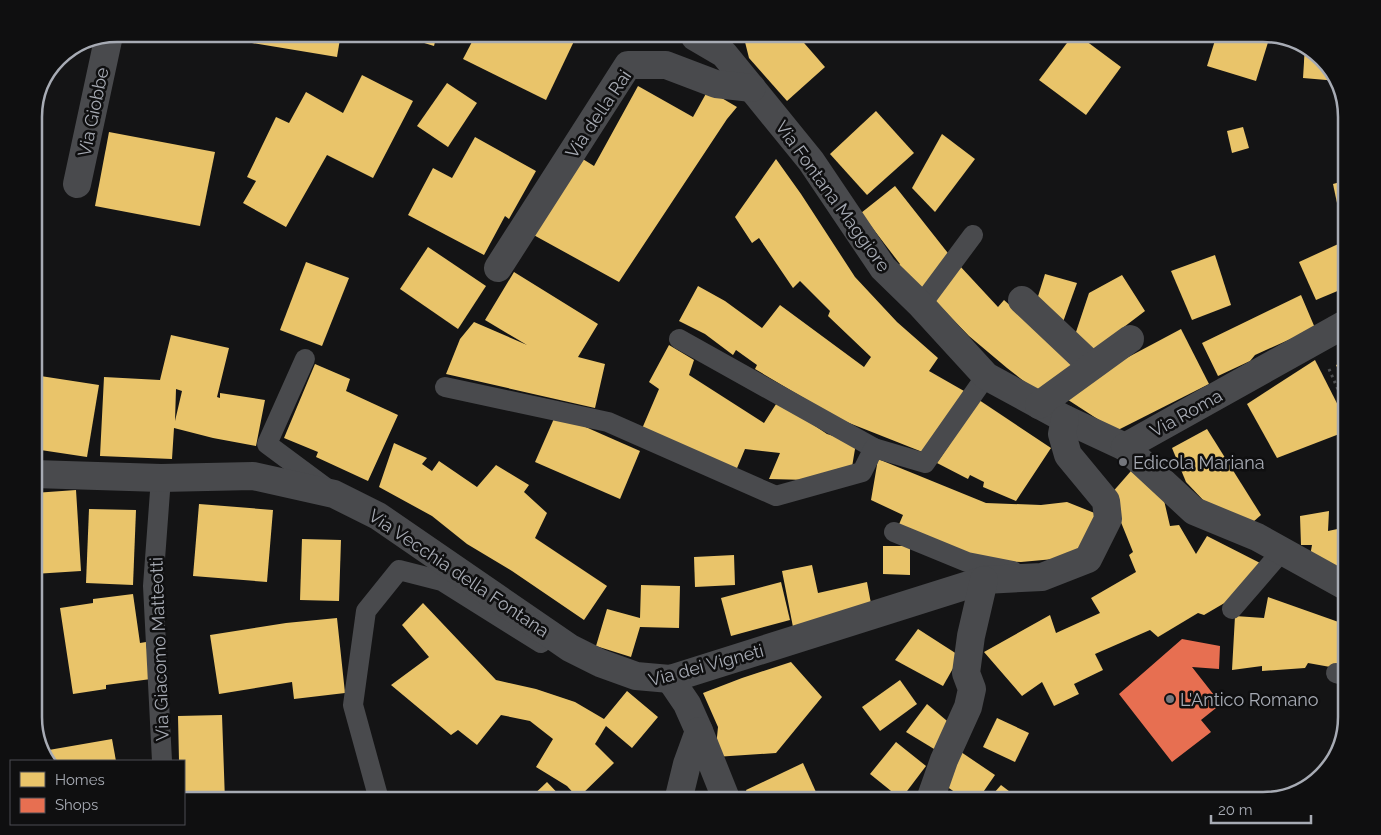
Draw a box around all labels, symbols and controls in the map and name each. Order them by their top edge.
street label: Via Giobbe [73,65,113,159]
street label: Via della Rai [561,66,635,162]
street label: Via Fontana Maggiore [771,116,895,276]
street label: Via Roma [1146,385,1226,441]
place label: Edicola Mariana [1133,452,1264,473]
marker: Edicola Mariana [1117,456,1129,468]
street label: Via Vecchia della Fontana [365,505,553,641]
street label: Via Giacomo Matteotti [145,557,173,741]
street label: Via dei Vigneti [646,640,766,690]
place label: L'Antico Romano [1180,689,1319,710]
marker: L'Antico Romano [1164,693,1176,705]
legend [10,760,185,825]
text: Homes [55,771,105,789]
scale bar [1211,792,1311,824]
text: Shops [55,796,98,814]
text: 20 m [1218,801,1253,819]

